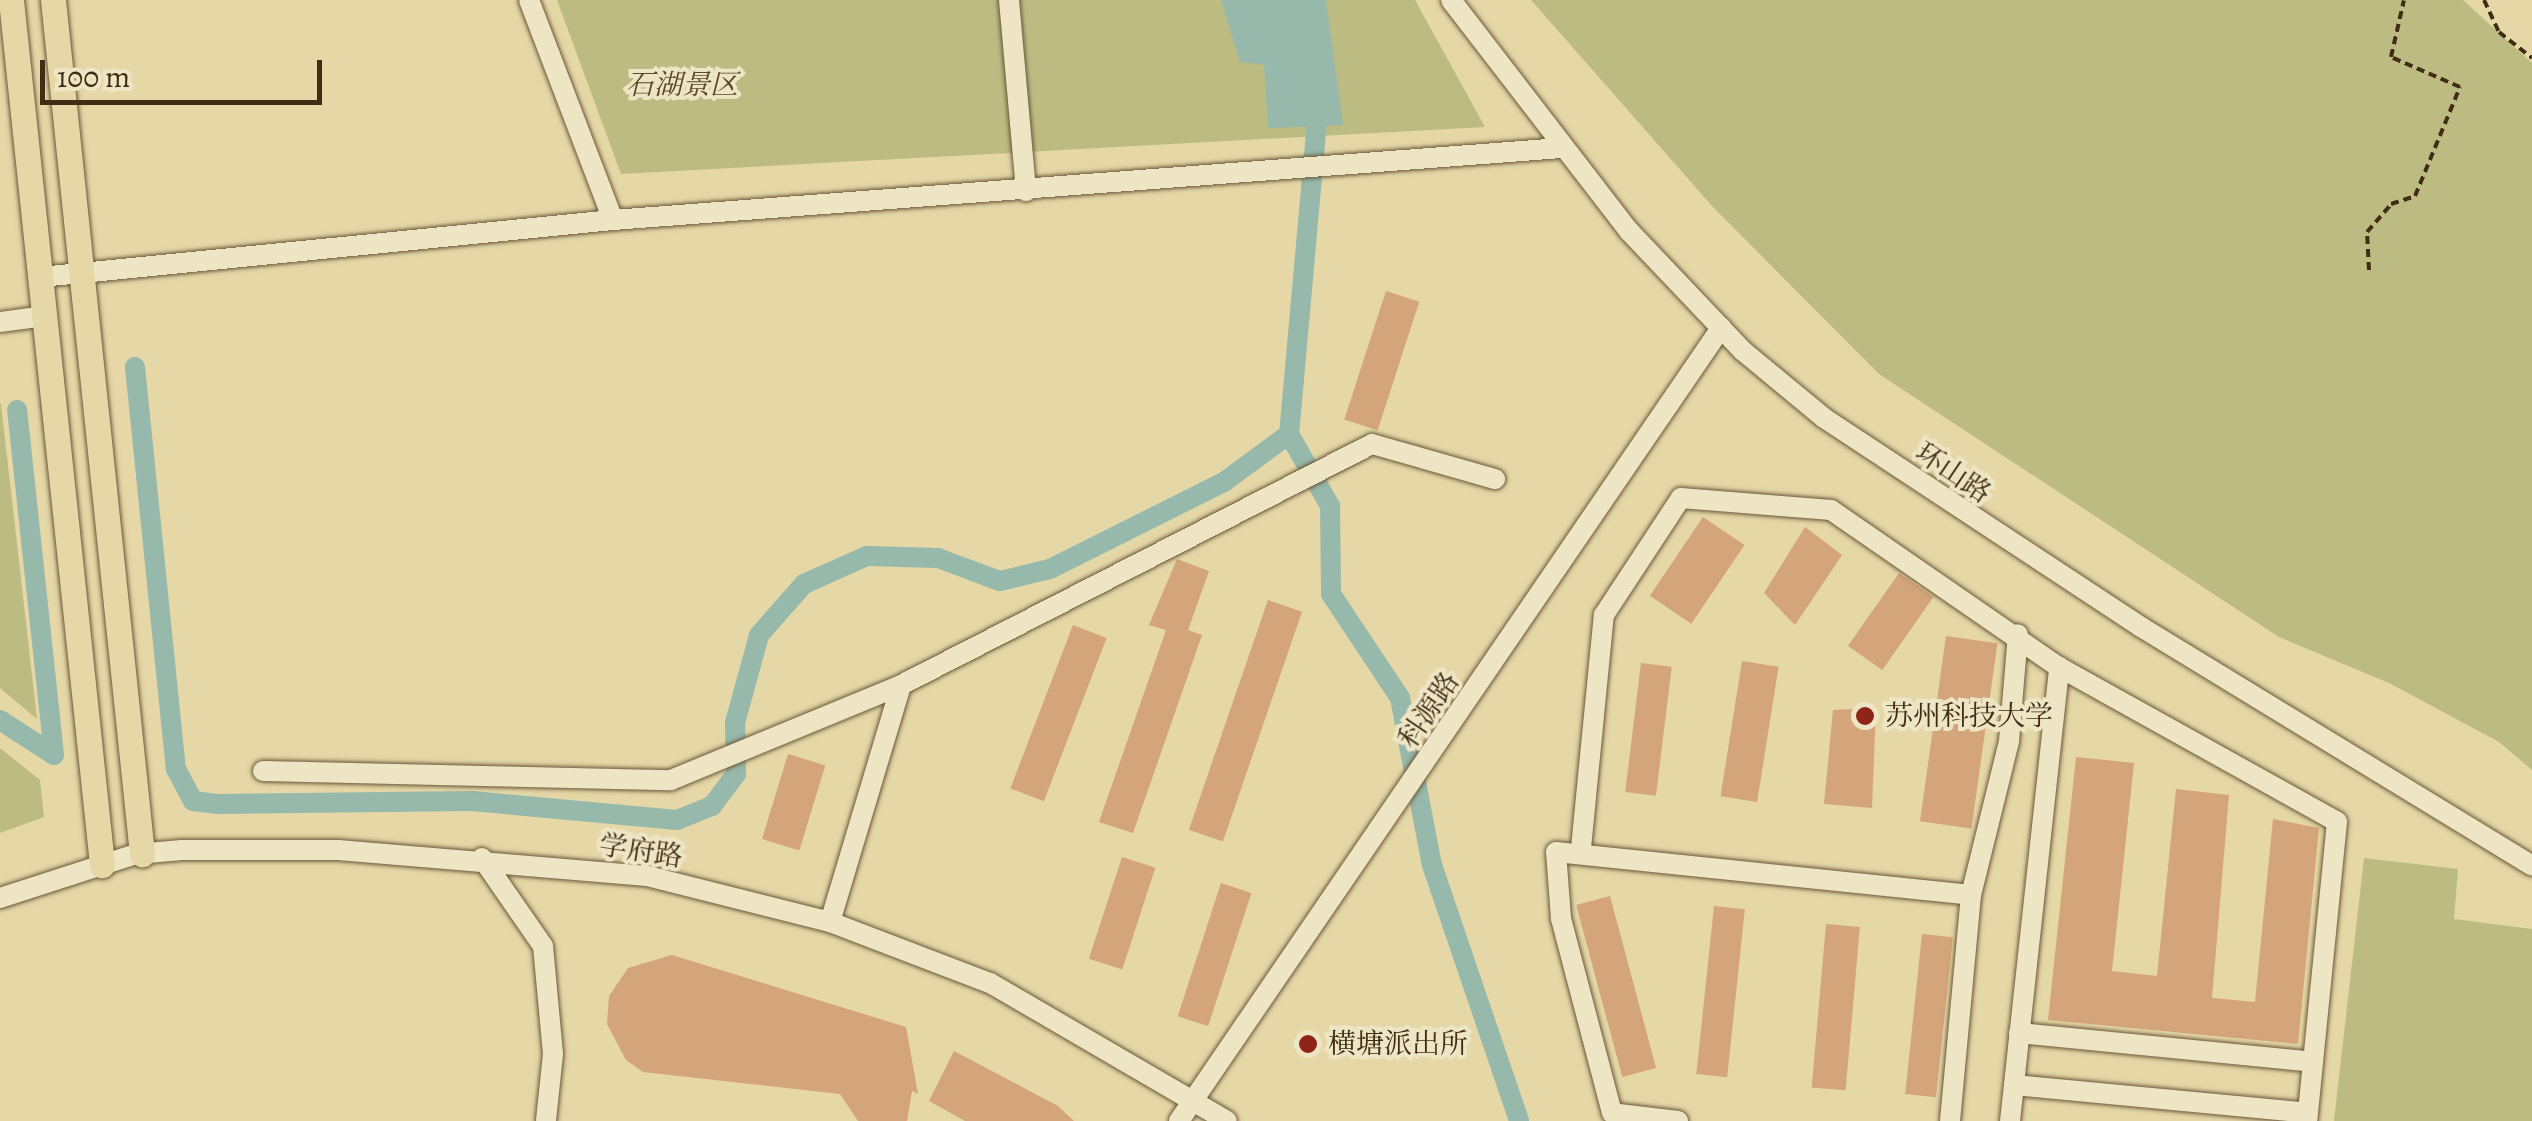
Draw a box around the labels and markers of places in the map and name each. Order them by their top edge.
place label: 苏州科技大学 [1885,699,2053,733]
marker: 苏州科技大学 [1854,705,1876,727]
place label: 横塘派出所 [1328,1027,1468,1061]
marker: 横塘派出所 [1297,1033,1319,1055]

